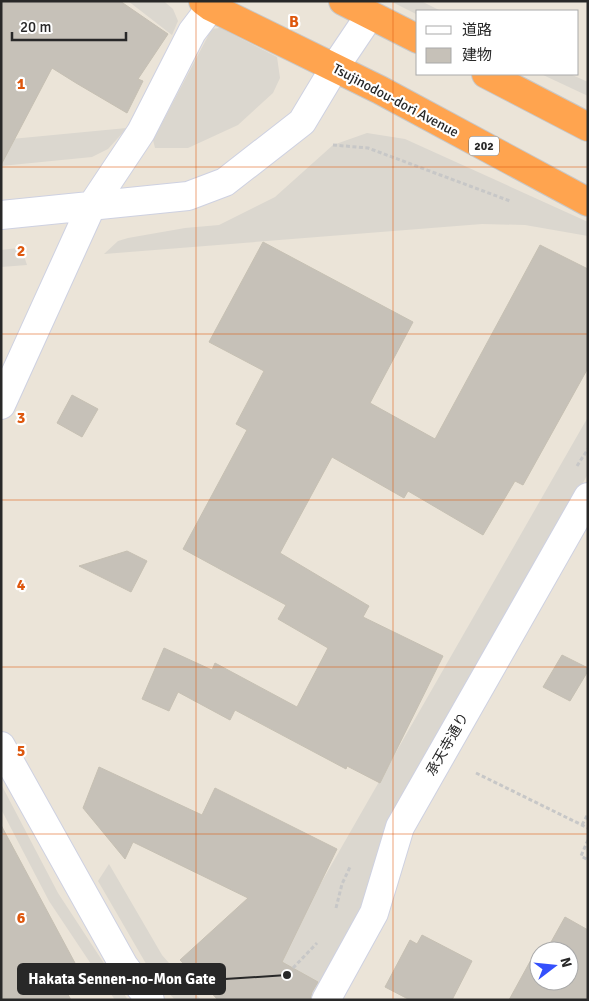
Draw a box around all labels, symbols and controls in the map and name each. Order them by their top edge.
scale bar [12,10,126,42]
legend [416,10,579,75]
text: B [289,12,299,32]
text: 20 m [20,18,51,36]
text: 道路 [462,21,492,39]
text: 建物 [462,46,492,64]
street label: Tsujinodou-dori Avenue [330,60,462,141]
text: 1 [17,74,26,94]
road number: 202 [469,136,499,156]
text: 2 [17,241,25,261]
text: 3 [17,408,25,428]
text: 4 [17,575,26,595]
street label: 承天寺通り [423,710,472,779]
text: 5 [17,741,25,761]
text: 6 [17,908,26,928]
north arrow [529,941,579,991]
text: N [557,956,576,970]
callout: Hakata Sennen-no-Mon Gate [18,964,225,994]
text: Hakata Sennen-no-Mon Gate [28,970,216,988]

